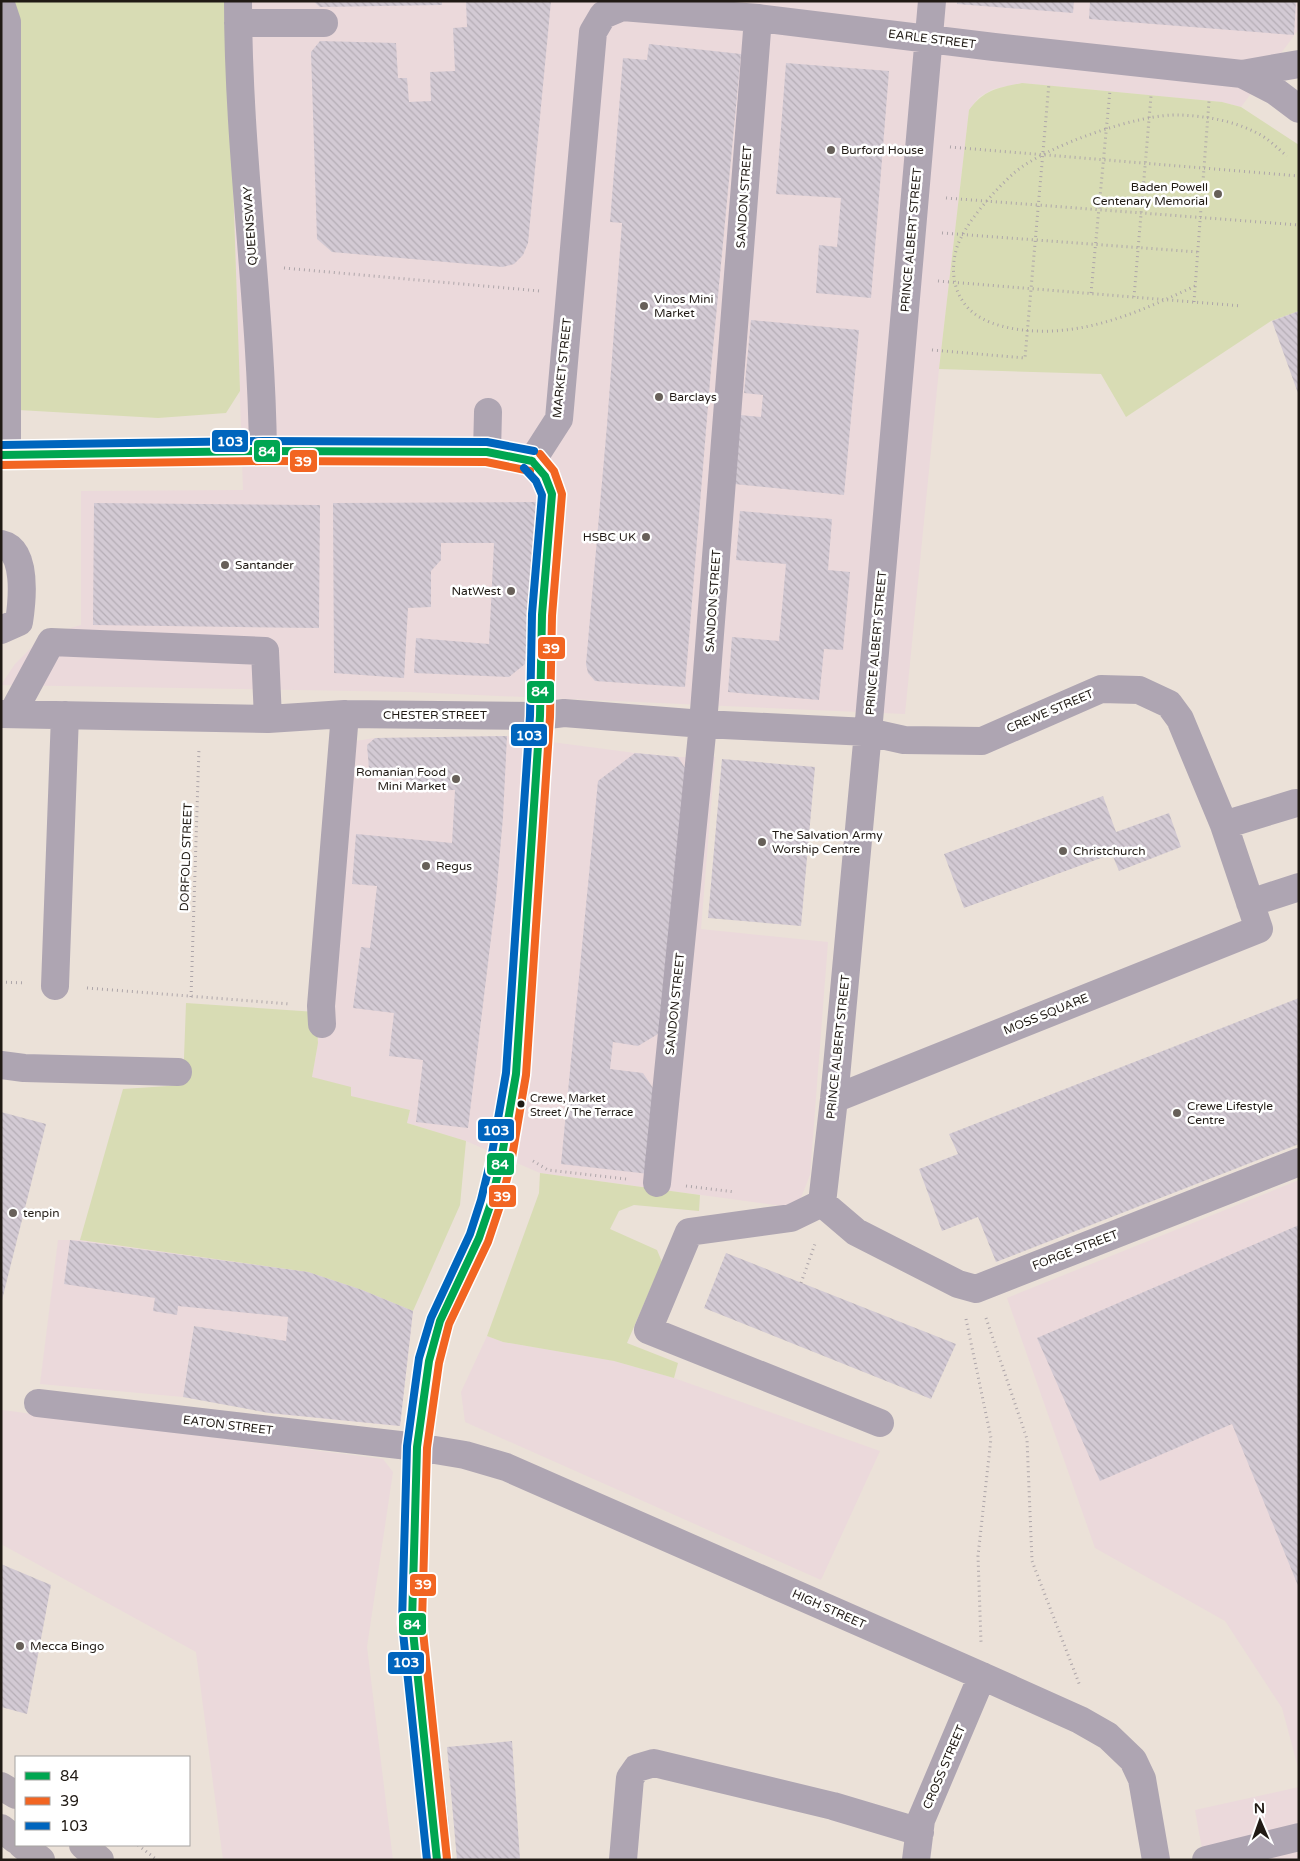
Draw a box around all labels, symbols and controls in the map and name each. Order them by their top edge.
street label: EARLE STREET [887,27,977,51]
place label: Burford House [841,143,924,157]
street label: SANDON STREET [733,144,755,249]
marker: Burford House [825,144,837,156]
street label: PRINCE ALBERT STREET [898,166,924,313]
place label: Baden Powell Centenary Memorial [1093,180,1208,208]
street label: QUEENSWAY [240,186,260,266]
marker: Baden Powell Centenary Memorial [1212,188,1224,200]
place label: Vinos Mini Market [654,292,713,320]
marker: Vinos Mini Market [638,300,650,312]
street label: MARKET STREET [550,317,574,419]
place label: Barclays [669,390,717,404]
marker: Barclays [653,391,665,403]
line badge: 103 [211,429,249,453]
text: 103 [217,433,243,450]
line badge: 84 [253,439,281,463]
text: 84 [258,443,276,460]
line badge: 39 [289,449,318,473]
text: 39 [294,453,312,470]
place label: HSBC UK [583,530,636,544]
marker: HSBC UK [640,531,652,543]
street label: SANDON STREET [702,548,724,653]
place label: Santander [235,558,294,572]
marker: Santander [219,559,231,571]
street label: PRINCE ALBERT STREET [863,569,889,716]
place label: NatWest [451,584,501,598]
marker: NatWest [505,585,517,597]
line badge: 39 [537,636,566,660]
text: 39 [542,640,560,657]
line badge: 84 [526,680,555,704]
text: 84 [531,683,549,700]
street label: CREWE STREET [1005,686,1096,736]
street label: CHESTER STREET [383,708,488,722]
line badge: 103 [510,723,548,747]
text: 103 [516,727,542,744]
place label: Romanian Food Mini Market [356,765,446,793]
marker: Romanian Food Mini Market [450,773,462,785]
street label: DORFOLD STREET [177,802,195,912]
place label: The Salvation Army Worship Centre [772,828,883,856]
marker: The Salvation Army Worship Centre [756,836,768,848]
place label: Christchurch [1073,844,1146,858]
marker: Christchurch [1057,845,1069,857]
place label: Regus [436,859,472,873]
marker: Regus [420,860,432,872]
street label: SANDON STREET [663,951,687,1056]
street label: PRINCE ALBERT STREET [823,973,853,1120]
street label: MOSS SQUARE [1001,990,1091,1037]
place label: Crewe, Market Street / The Terrace [530,1092,633,1119]
marker: Crewe, Market Street / The Terrace [516,1099,526,1109]
place label: Crewe Lifestyle Centre [1187,1099,1273,1127]
marker: Crewe Lifestyle Centre [1171,1107,1183,1119]
line badge: 103 [477,1118,515,1142]
text: 103 [483,1122,509,1139]
line badge: 84 [486,1152,515,1176]
text: 84 [491,1156,509,1173]
line badge: 39 [488,1184,517,1208]
text: 39 [493,1188,511,1205]
place label: tenpin [23,1206,59,1220]
marker: tenpin [7,1207,19,1219]
street label: FORGE STREET [1030,1227,1120,1273]
street label: EATON STREET [182,1413,275,1438]
line badge: 39 [409,1573,437,1597]
text: 39 [414,1576,432,1593]
street label: HIGH STREET [790,1587,869,1632]
line badge: 84 [398,1612,427,1636]
text: 84 [403,1616,421,1633]
place label: Mecca Bingo [30,1639,104,1653]
marker: Mecca Bingo [14,1640,26,1652]
line badge: 103 [387,1651,425,1675]
text: 103 [393,1654,419,1671]
street label: CROSS STREET [920,1722,968,1811]
legend [15,1756,190,1846]
text: 84 [60,1767,79,1785]
text: 39 [60,1792,79,1810]
north arrow [1235,1796,1285,1846]
text: N [1254,1800,1265,1817]
text: 103 [60,1817,88,1835]

